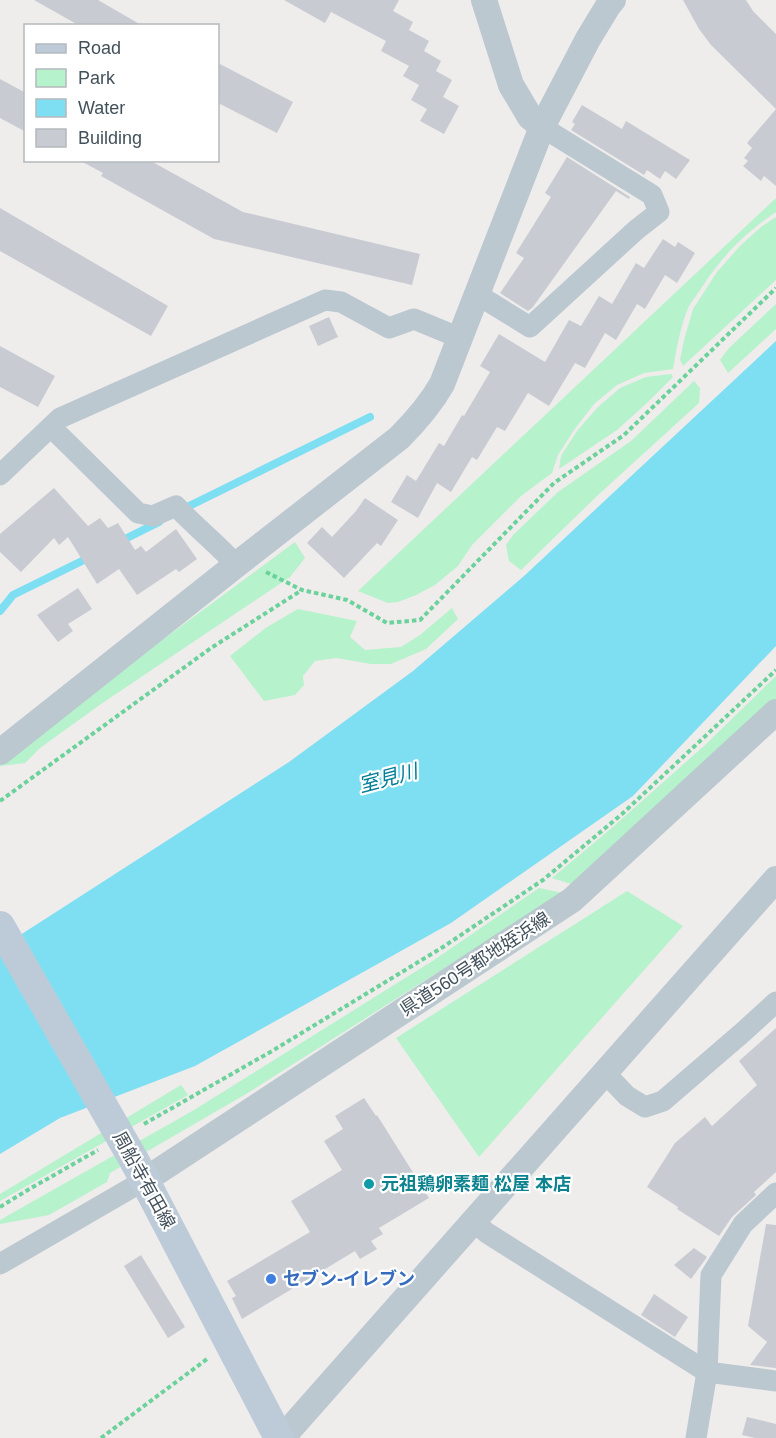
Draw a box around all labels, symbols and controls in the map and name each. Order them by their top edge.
legend [24,24,219,162]
text: Road [78,38,121,58]
text: Park [78,68,116,88]
text: Water [78,98,125,118]
text: Building [78,128,142,148]
water label: 室見川 [356,759,422,796]
street label: 県道560号都地姪浜線 [397,908,553,1020]
street label: 周船寺有田線 [109,1128,179,1232]
place label: 元祖鶏卵素麺 松屋 本店 [381,1174,571,1194]
marker: 元祖鶏卵素麺 松屋 本店 [362,1177,376,1191]
place label: セブン-イレブン [283,1269,415,1289]
marker: セブン-イレブン [264,1272,278,1286]

